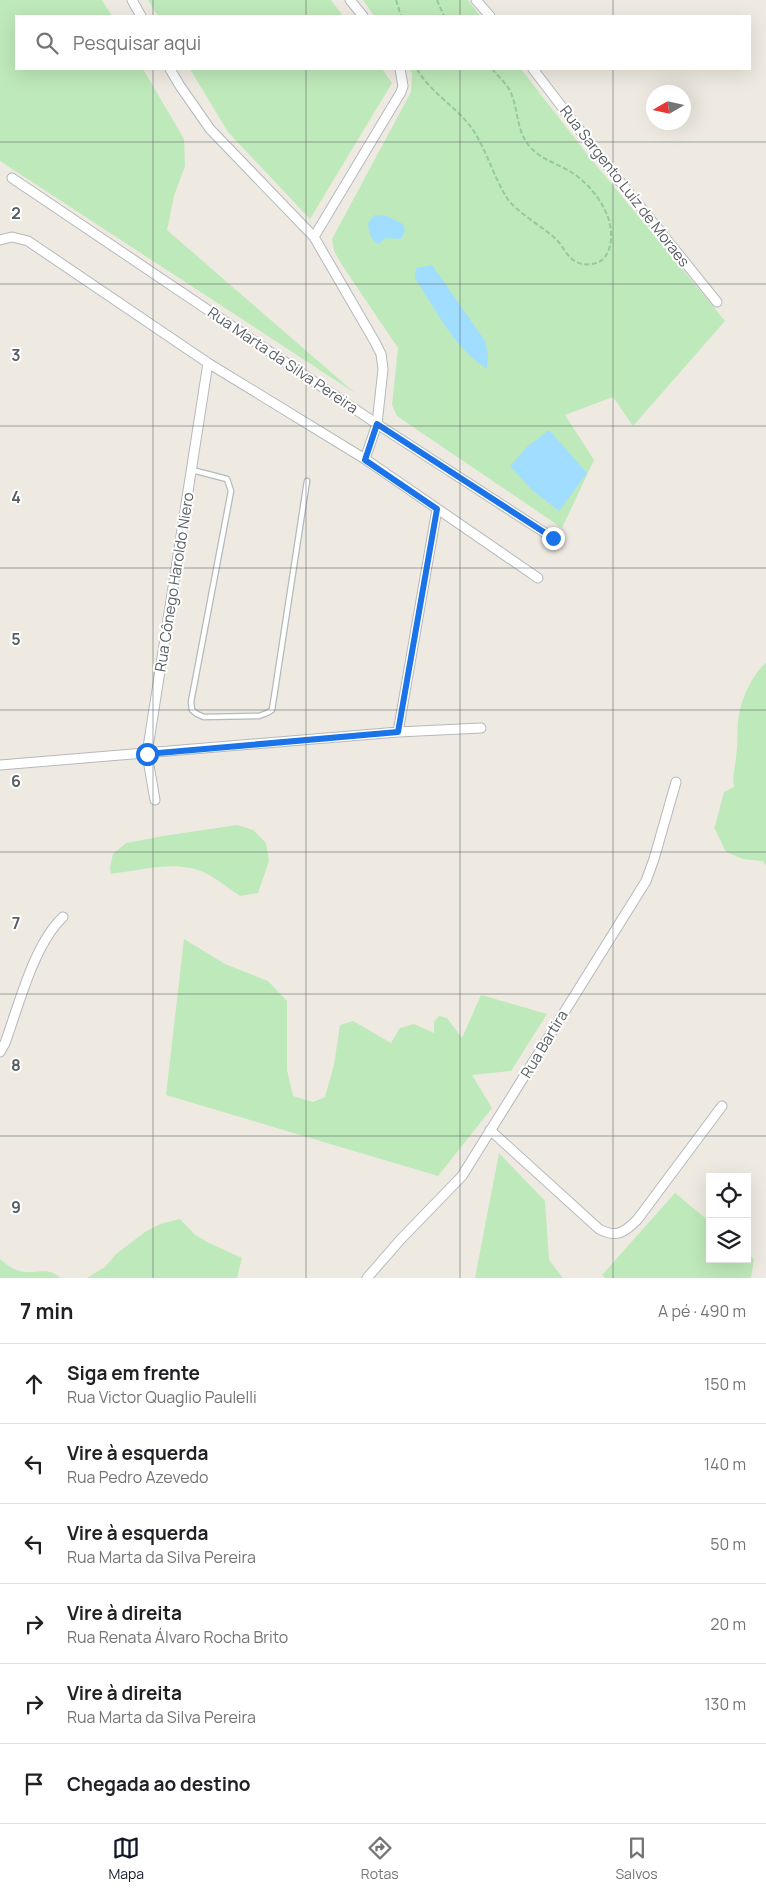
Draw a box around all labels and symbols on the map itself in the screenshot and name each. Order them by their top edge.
north arrow [646,85,691,130]
street label: Rua Sargento Luíz de Moraes [555,101,695,271]
text: 2 [11,202,21,224]
street label: Rua Marta da Silva Pereira [204,302,362,418]
text: 3 [11,344,21,366]
text: 4 [11,486,21,508]
street label: Rua Cônego Haroldo Niero [149,491,199,673]
route end [542,527,565,550]
text: 5 [11,628,21,650]
route start [136,743,159,766]
text: 6 [11,770,21,792]
text: 7 [12,912,20,934]
street label: Rua Bartira [516,1006,572,1082]
text: 8 [11,1054,21,1076]
text: 9 [11,1196,21,1218]

